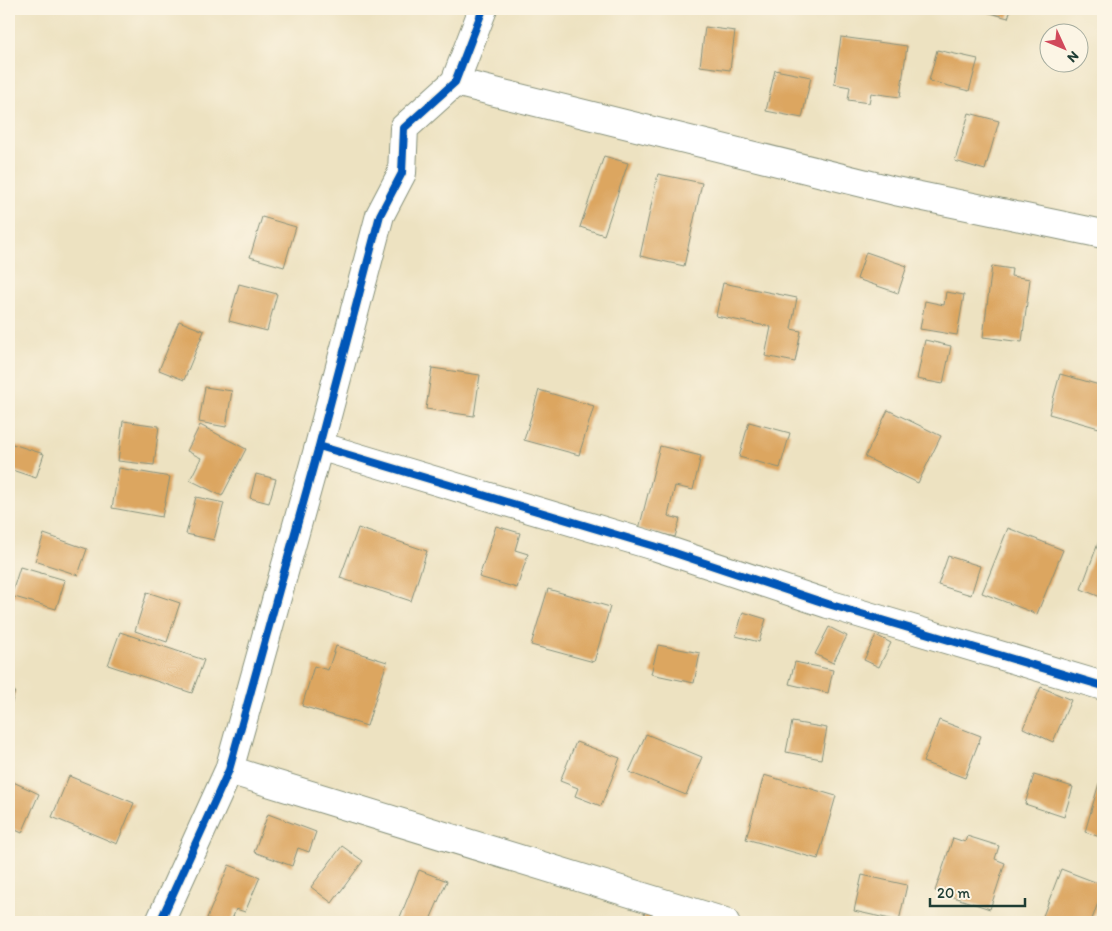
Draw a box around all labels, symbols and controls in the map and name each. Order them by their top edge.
north arrow [1040,22,1090,72]
text: N [1064,47,1082,66]
scale bar [930,876,1024,908]
text: 20 m [937,884,971,902]

